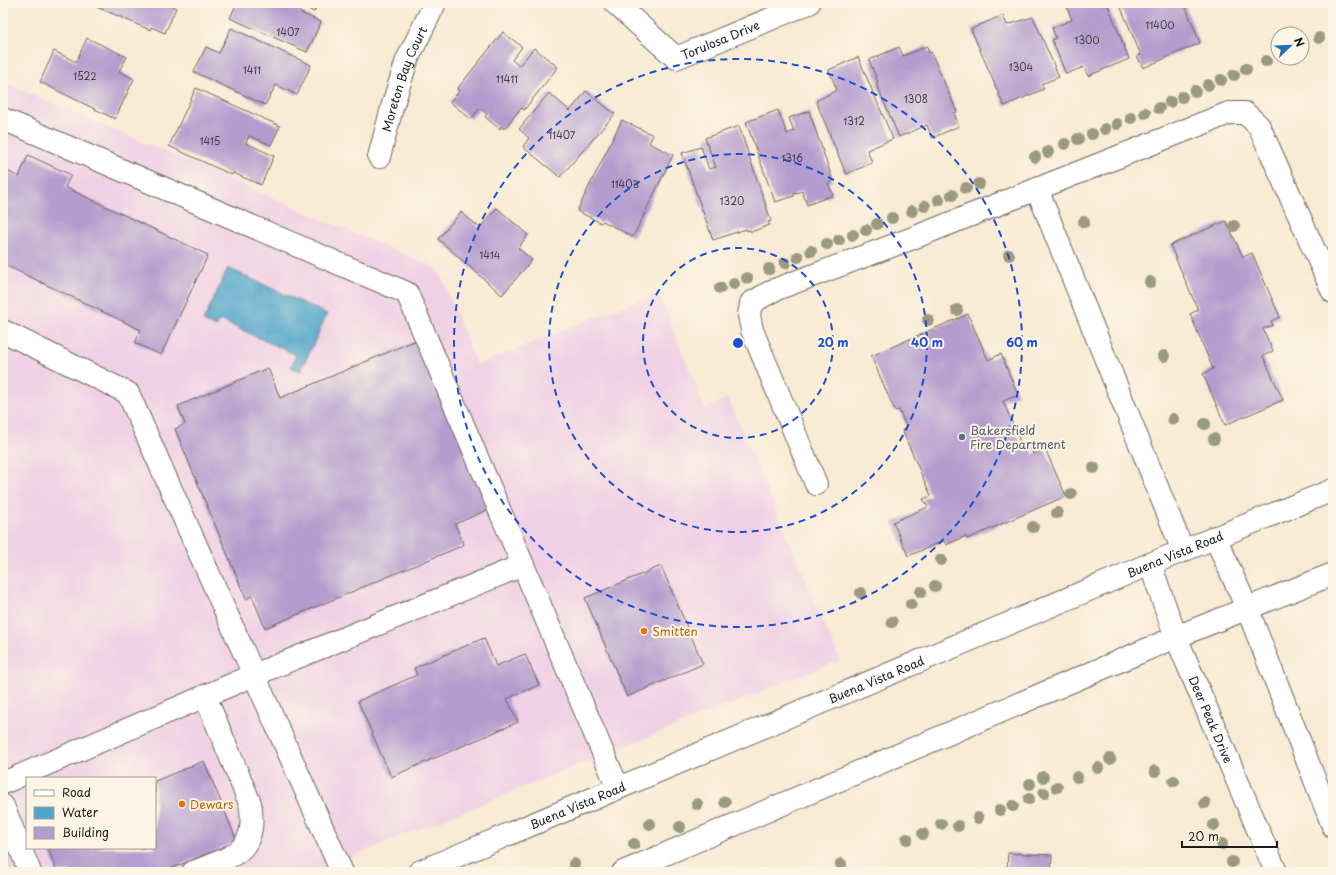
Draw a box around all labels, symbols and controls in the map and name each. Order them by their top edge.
street label: Torulosa Drive [678,15,762,64]
house number: 11400 [1145,17,1175,32]
street label: Moreton Bay Court [377,23,431,134]
house number: 1407 [276,24,300,39]
north arrow [1270,26,1310,66]
house number: 1300 [1074,32,1100,47]
text: N [1290,35,1309,49]
house number: 1304 [1009,59,1034,74]
house number: 1411 [243,62,261,77]
house number: 1522 [73,68,97,83]
house number: 11411 [496,71,518,86]
house number: 1308 [904,91,928,106]
house number: 1312 [843,113,865,128]
house number: 11407 [549,127,576,142]
house number: 1415 [200,133,220,148]
house number: 1316 [781,150,803,165]
house number: 11403 [611,176,639,191]
house number: 1320 [720,193,744,208]
house number: 1414 [480,247,501,262]
text: 20 m [817,333,849,351]
text: 40 m [911,333,943,351]
text: 60 m [1006,333,1038,351]
centre of rings [731,336,745,350]
place label: Bakersfield Fire Department [970,421,1066,453]
marker: Bakersfield Fire Department [957,432,967,442]
street label: Buena Vista Road [1124,526,1226,582]
place label: Smitten [652,622,698,640]
marker: Smitten [639,626,649,636]
street label: Buena Vista Road [825,651,927,708]
street label: Deer Peak Drive [1185,673,1238,766]
legend [26,777,156,849]
street label: Buena Vista Road [527,777,628,833]
text: Road [62,783,91,801]
place label: Dewars [190,795,234,813]
marker: Dewars [177,799,187,809]
text: Water [62,803,99,821]
text: Building [62,823,109,841]
scale bar [1182,823,1277,849]
text: 20 m [1188,827,1219,845]

